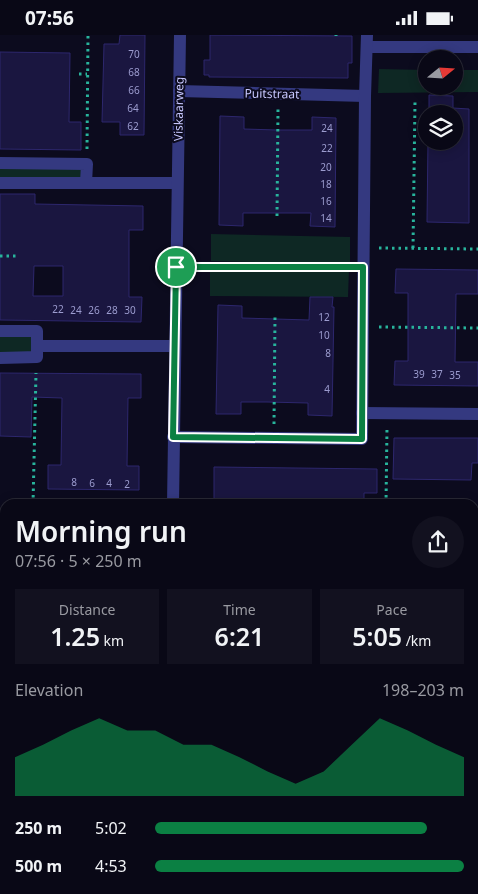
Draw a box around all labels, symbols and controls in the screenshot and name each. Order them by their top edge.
text: 07:56 [25,5,74,31]
house number: 70 [128,47,140,61]
north arrow [418,50,462,95]
map controls [418,50,463,150]
house number: 68 [128,65,140,79]
street label: Viskaarweg [169,77,188,141]
house number: 66 [128,83,140,97]
street label: Puitstraat [245,85,300,102]
house number: 64 [127,101,139,115]
button: layers [418,105,463,150]
house number: 62 [127,119,139,133]
house number: 24 [321,121,333,135]
house number: 22 [321,141,333,155]
house number: 20 [320,160,332,174]
house number: 18 [320,177,332,191]
house number: 16 [320,194,332,208]
house number: 14 [320,211,332,225]
pin [155,246,197,288]
icon: arrive [162,253,190,281]
house number: 22 [52,302,64,316]
house number: 24 [70,303,82,317]
house number: 26 [88,303,100,317]
house number: 28 [106,303,118,317]
house number: 30 [124,303,136,317]
house number: 12 [318,310,330,324]
house number: 10 [318,328,330,342]
house number: 8 [325,346,331,360]
house number: 39 [413,367,425,381]
house number: 37 [431,367,443,381]
house number: 35 [449,368,461,382]
house number: 4 [324,382,330,396]
house number: 8 [71,475,77,489]
house number: 6 [89,476,95,490]
house number: 4 [106,476,112,490]
house number: 2 [124,477,130,491]
text: Morning run [15,512,187,550]
button: share [412,516,464,568]
text: 07:56 · 5 × 250 m [15,550,142,572]
text: Distance [59,600,116,619]
text: Time [223,600,256,619]
text: Pace [376,600,407,619]
text: 1.25 [50,619,100,653]
text: 6:21 [215,619,264,653]
text: 5:05 [352,619,402,653]
text: km [100,631,124,650]
text: /km [402,631,431,650]
text: Elevation [15,679,83,701]
text: 198–203 m [382,679,464,701]
text: 250 m [15,817,62,839]
text: 5:02 [95,817,127,839]
text: 500 m [15,855,62,877]
text: 4:53 [95,855,127,877]

